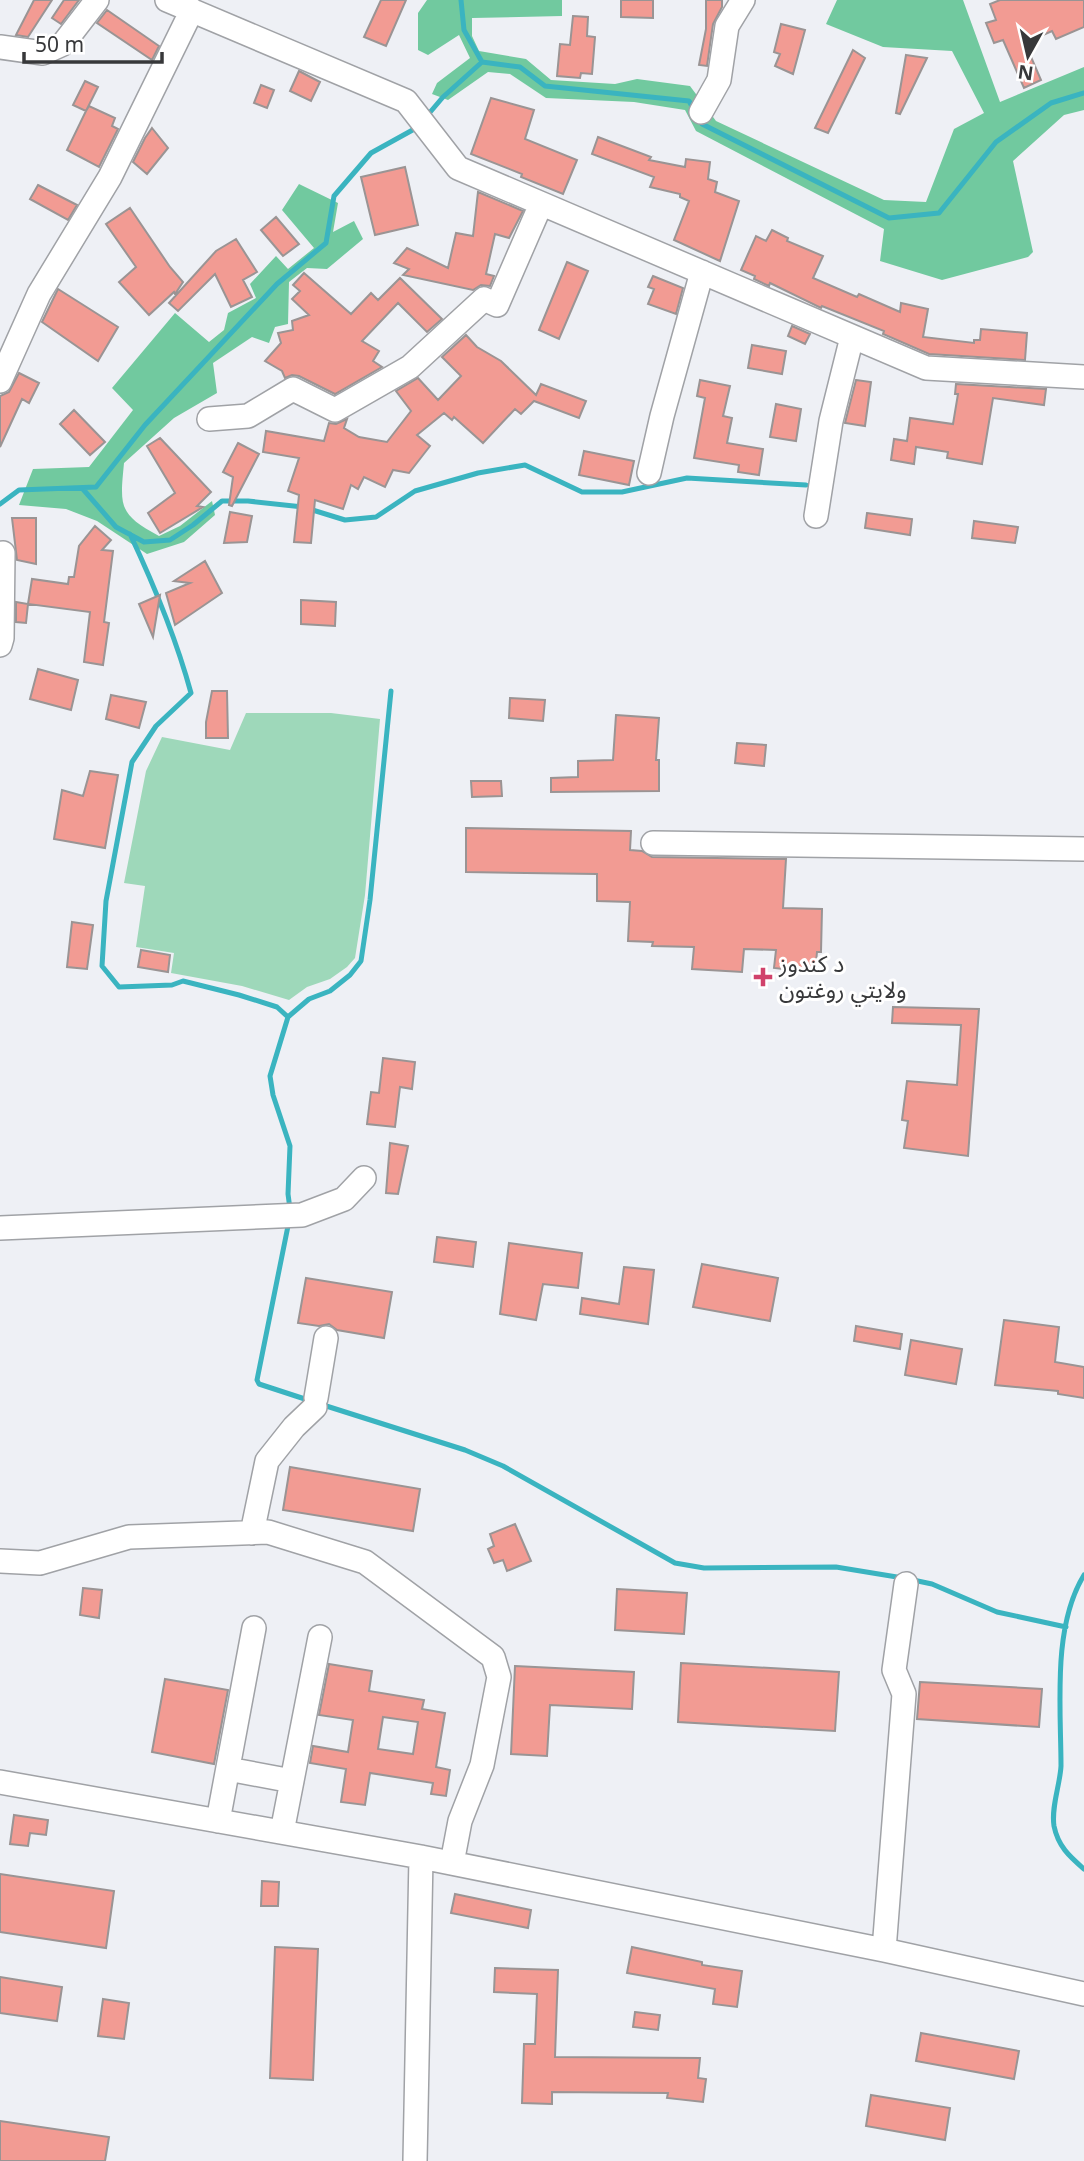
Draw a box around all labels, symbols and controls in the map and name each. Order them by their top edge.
scale bar [24,21,163,65]
north arrow [993,21,1063,91]
text: 50 m [35,30,84,58]
text: N [1016,59,1035,87]
place label: د کندوز ولایتي روغتون [778,947,907,1007]
marker: د کندوز ولایتي روغتون [753,967,773,987]

